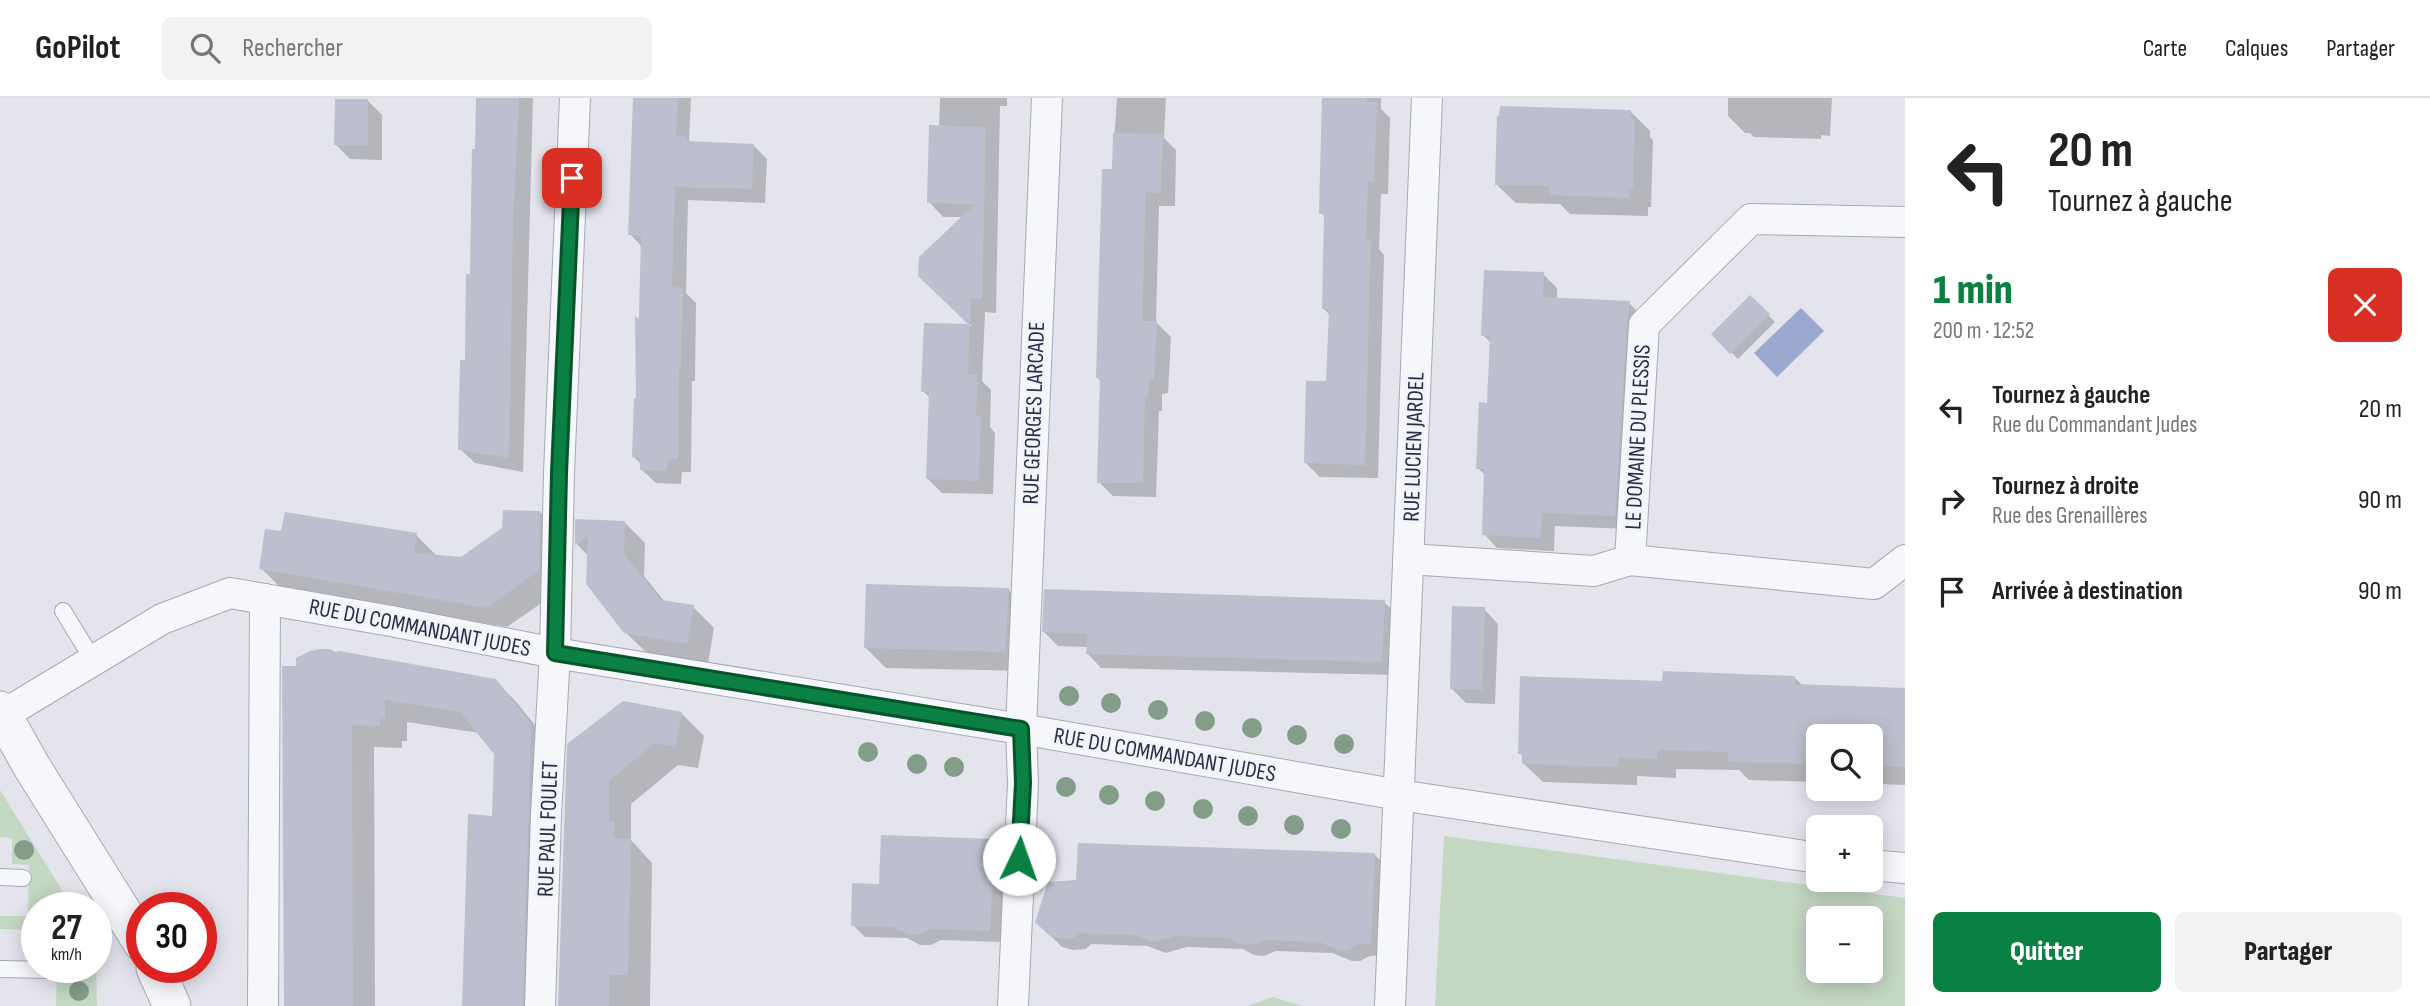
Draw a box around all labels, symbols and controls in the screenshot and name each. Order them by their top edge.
search box [162,17,652,80]
text: GoPilot [35,28,120,68]
icon: search [186,29,224,67]
text: Rechercher [242,33,343,64]
text: Carte [2143,34,2187,63]
text: Calques [2225,34,2288,63]
text: Partager [2326,34,2395,63]
text: 20 m [2048,122,2133,181]
icon: left [1933,126,2024,217]
pin [542,148,602,208]
icon: arrive [553,159,591,197]
text: Tournez à gauche [2048,182,2233,221]
text: 1 min [1933,265,2013,316]
button: close [2328,268,2402,342]
text: 200 m · 12:52 [1933,317,2034,345]
street label: RUE GEORGES LARCADE [1017,321,1051,505]
street label: LE DOMAINE DU PLESSIS [1619,344,1657,530]
street label: RUE LUCIEN JARDEL [1397,371,1431,522]
text: Tournez à gauche [1992,380,2150,411]
icon: left [1933,391,1971,429]
text: 20 m [2359,394,2402,425]
text: Rue du Commandant Judes [1992,411,2197,439]
text: Tournez à droite [1992,471,2139,502]
icon: right [1933,482,1971,520]
text: 90 m [2358,485,2402,516]
text: Rue des Grenaillères [1992,502,2147,530]
icon: arrive [1933,573,1971,611]
text: Arrivée à destination [1992,576,2183,607]
text: 90 m [2358,576,2402,607]
street label: RUE DU COMMANDANT JUDES [307,593,533,663]
street label: RUE DU COMMANDANT JUDES [1052,722,1278,788]
map controls [1806,724,1883,983]
button: search [1806,724,1883,801]
street label: RUE PAUL FOULET [532,760,564,898]
button: + [1806,815,1883,892]
position arrow [982,822,1056,896]
speed limit sign: 30 [126,892,217,983]
button: − [1806,906,1883,983]
text: 27 [51,907,82,950]
button: Quitter [1933,912,2161,992]
button: Partager [2175,912,2402,992]
text: km/h [51,944,82,965]

